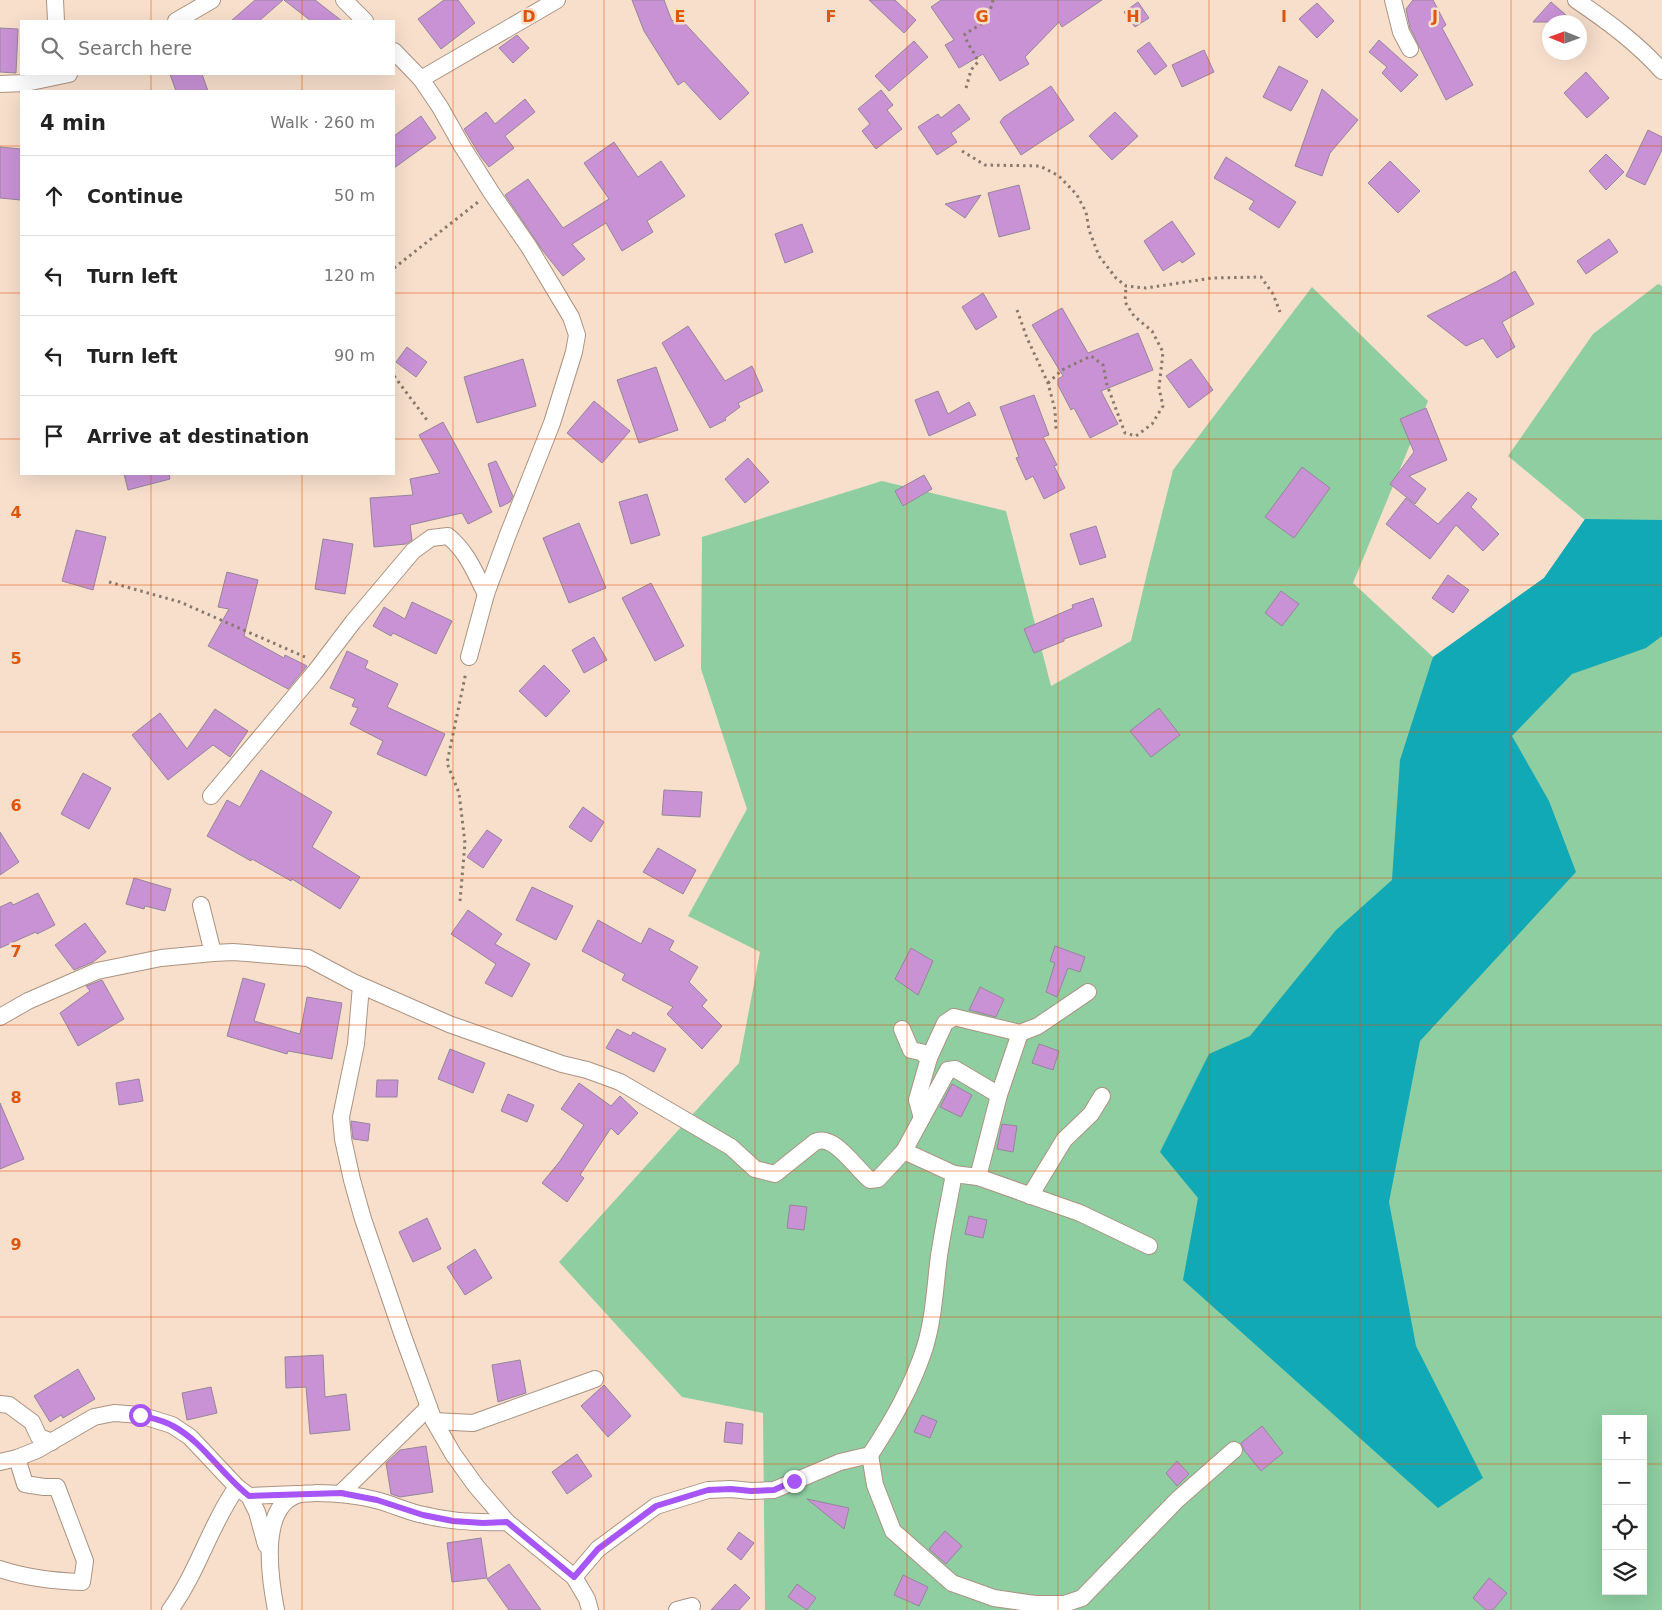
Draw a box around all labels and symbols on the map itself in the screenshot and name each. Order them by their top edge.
text: D [522,7,536,26]
text: E [675,7,685,26]
text: F [826,7,836,26]
text: G [975,7,989,26]
text: H [1126,7,1140,26]
text: I [1281,7,1287,26]
text: J [1431,7,1438,26]
north arrow [1542,15,1587,60]
text: 4 [10,503,22,522]
text: 5 [10,649,22,668]
text: 6 [10,796,22,815]
text: 7 [10,942,22,961]
text: 8 [10,1088,22,1107]
text: 9 [10,1235,22,1254]
route start [129,1404,152,1427]
route end [783,1470,806,1493]

